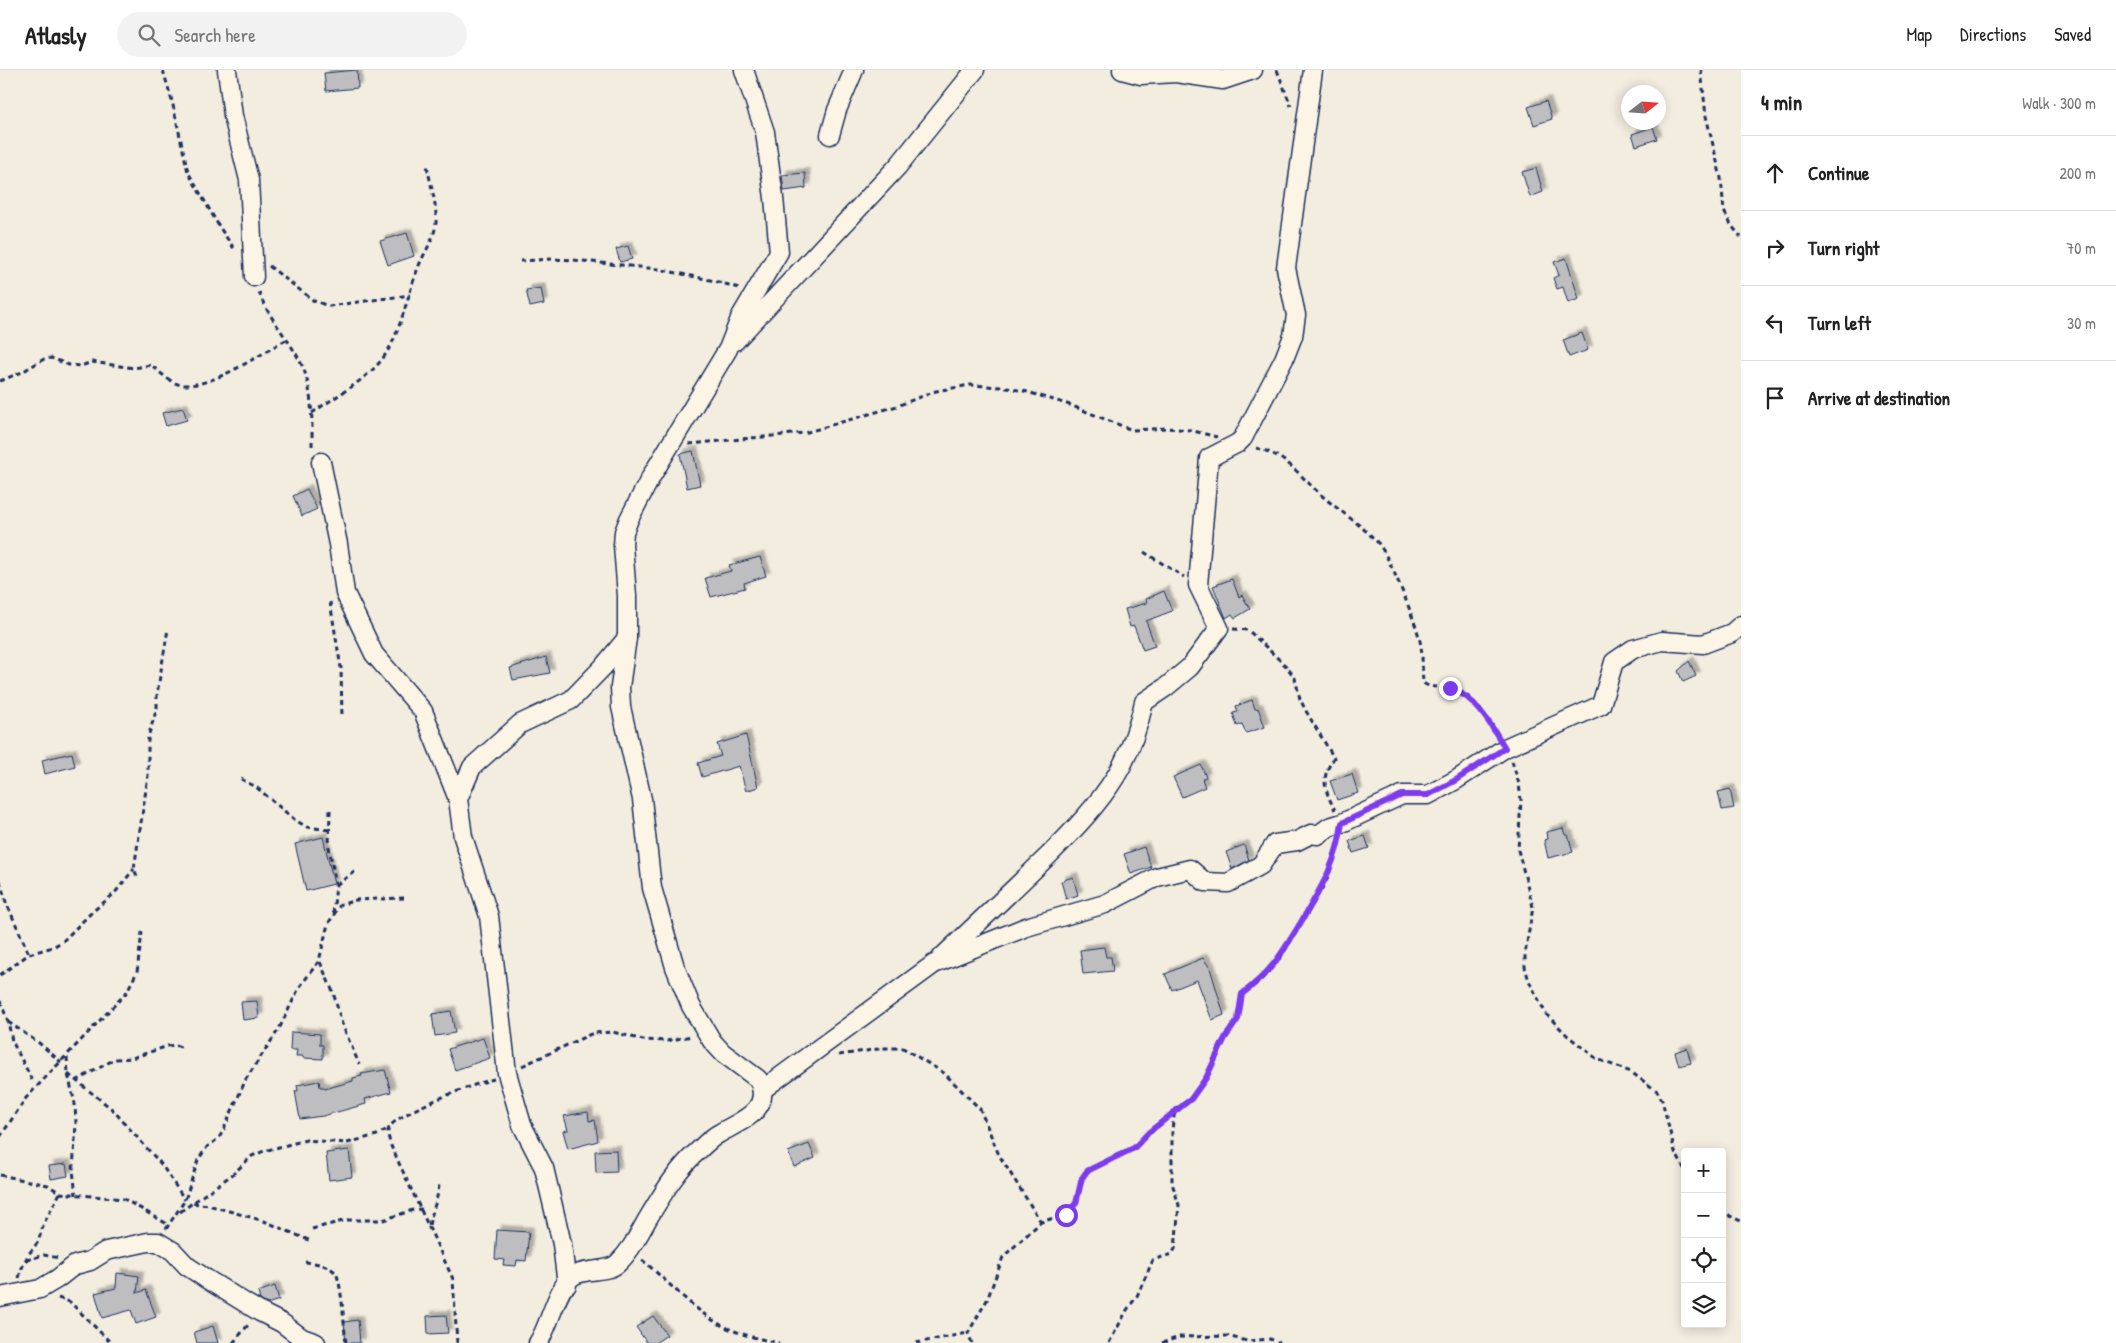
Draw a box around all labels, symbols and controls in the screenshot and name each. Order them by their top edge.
search box [117,12,467,57]
text: Atlasly [25,19,87,51]
icon: search [135,21,163,49]
text: Search here [175,22,256,48]
text: Map [1907,22,1932,47]
text: Directions [1960,22,2026,47]
text: Saved [2054,22,2091,47]
north arrow [1621,85,1666,130]
text: 4 min [1761,88,1802,117]
text: Walk · 300 m [2022,92,2096,114]
icon: ahead [1761,159,1789,187]
text: Continue [1808,160,1869,186]
text: 200 m [2060,162,2096,184]
icon: right [1761,234,1789,262]
text: Turn right [1808,235,1879,261]
text: 70 m [2066,237,2096,259]
icon: left [1761,309,1789,337]
text: Turn left [1808,310,1871,336]
text: 30 m [2067,312,2096,334]
icon: arrive [1761,384,1789,412]
text: Arrive at destination [1808,385,1950,411]
route end [1439,677,1462,700]
map controls [1681,1148,1726,1328]
button: + [1681,1148,1726,1193]
button: − [1681,1193,1726,1238]
route start [1055,1204,1078,1227]
button: locate [1681,1238,1726,1283]
button: layers [1681,1283,1726,1328]

